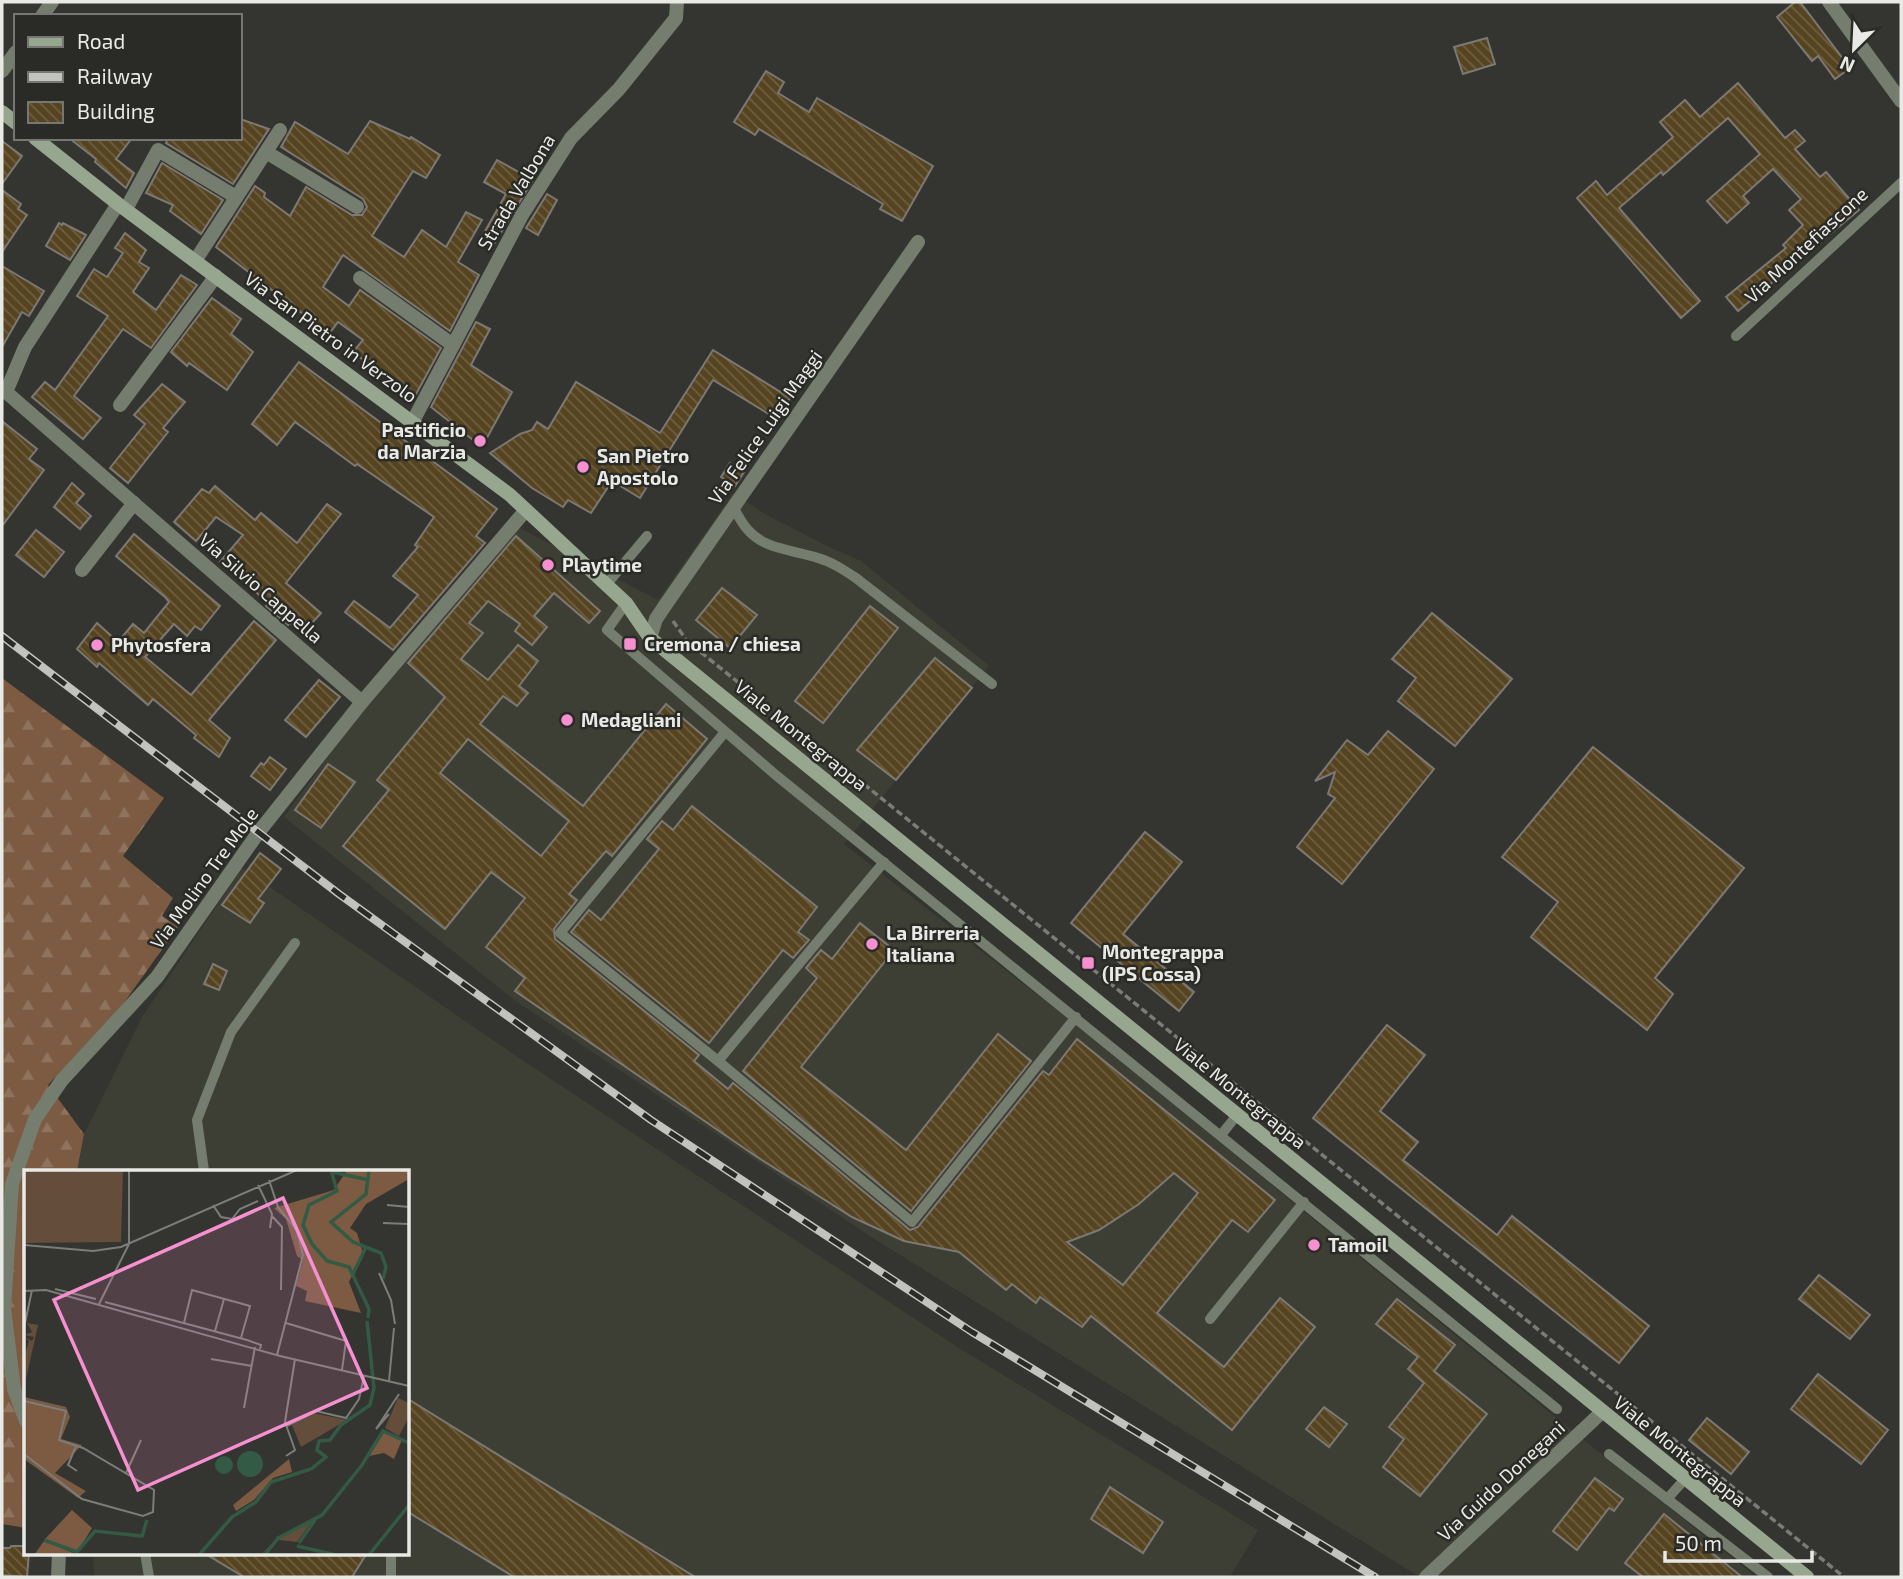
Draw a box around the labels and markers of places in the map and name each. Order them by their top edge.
place label: Pastificio da Marzia [377,418,466,463]
marker: Pastificio da Marzia [472,433,488,449]
place label: San Pietro Apostolo [597,444,689,489]
marker: San Pietro Apostolo [575,459,591,475]
place label: Playtime [562,553,642,577]
marker: Playtime [540,557,556,573]
place label: Cremona / chiesa [644,632,801,655]
place label: Phytosfera [111,633,211,657]
marker: Cremona / chiesa [622,636,638,652]
marker: Phytosfera [89,637,105,653]
place label: Medagliani [581,708,681,731]
marker: Medagliani [559,712,575,728]
place label: La Birreria Italiana [886,921,980,966]
marker: La Birreria Italiana [864,936,880,952]
place label: Montegrappa (IPS Cossa) [1102,940,1224,985]
marker: Montegrappa (IPS Cossa) [1080,955,1096,971]
place label: Tamoil [1328,1233,1389,1256]
marker: Tamoil [1306,1237,1322,1253]

